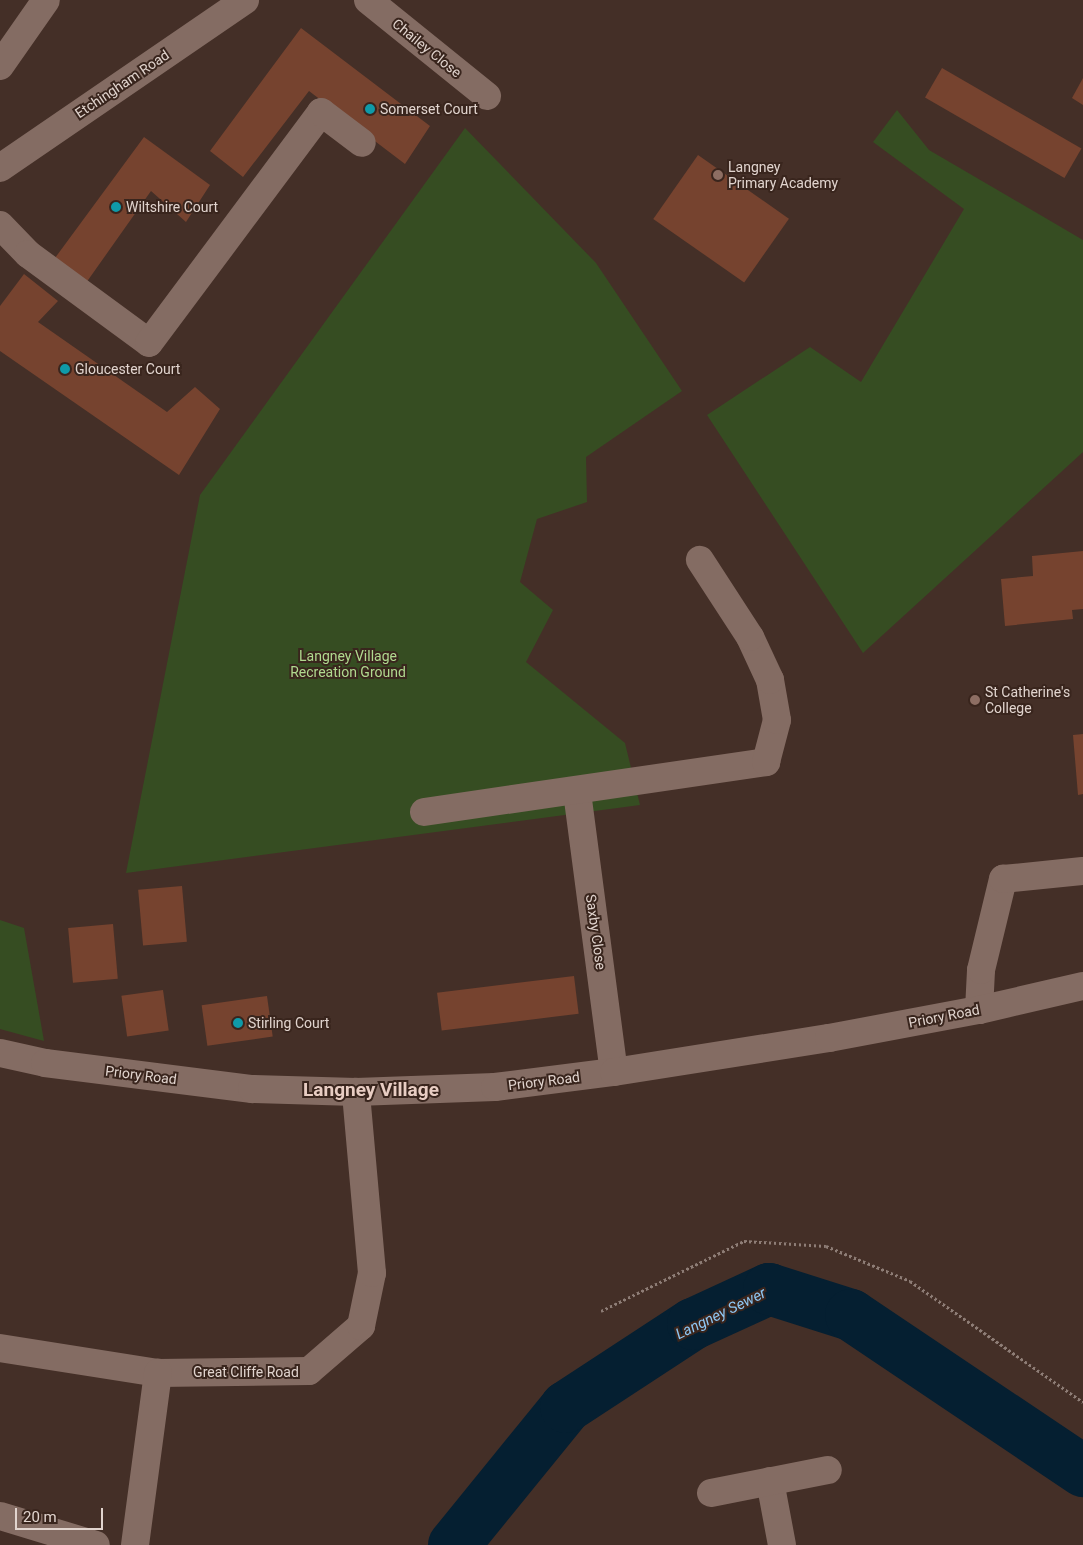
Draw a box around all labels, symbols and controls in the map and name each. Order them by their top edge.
street label: Chailey Close [389,15,465,81]
street label: Etchingham Road [72,46,172,122]
place label: Somerset Court [380,101,478,117]
marker: Somerset Court [364,103,376,115]
place label: Langney Primary Academy [728,159,838,192]
marker: Langney Primary Academy [712,169,724,181]
place label: Wiltshire Court [126,199,218,215]
marker: Wiltshire Court [110,201,122,213]
place label: Gloucester Court [75,361,180,377]
marker: Gloucester Court [59,363,71,375]
park label: Langney Village Recreation Ground [290,648,406,680]
place label: St Catherine's College [985,684,1070,716]
marker: St Catherine's College [969,694,981,706]
street label: Saxby Close [582,893,610,971]
street label: Priory Road [907,1001,981,1031]
place label: Stirling Court [248,1015,329,1031]
marker: Stirling Court [232,1017,244,1029]
street label: Priory Road [104,1062,178,1088]
street label: Priory Road [507,1068,581,1094]
district label: Langney Village [303,1079,439,1101]
water label: Langney Sewer [673,1284,769,1344]
street label: Great Cliffe Road [193,1364,299,1380]
scale bar [18,1498,105,1530]
text: 20 m [23,1508,57,1526]

